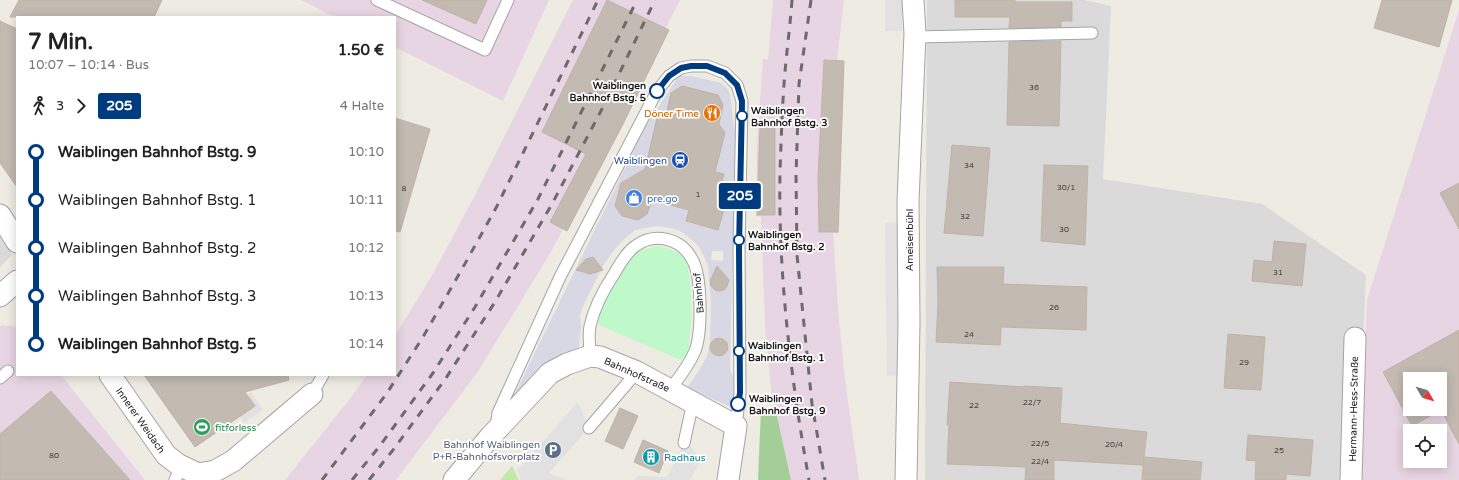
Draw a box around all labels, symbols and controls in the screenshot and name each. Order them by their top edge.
text: 7 Min. [28,29,93,55]
text: 1.50 € [338,41,384,59]
text: 10:07 – 10:14 · Bus [28,57,149,73]
place label: Waiblingen Bahnhof Bstg. 5 [570,80,646,104]
marker: Waiblingen Bahnhof Bstg. 5 [649,83,665,99]
house number: 36 [1029,83,1039,92]
icon: walk [28,95,50,117]
icon: forward [70,95,92,117]
text: 205 [106,97,133,114]
text: 3 [56,98,64,114]
text: 4 Halte [340,98,384,114]
restaurant icon: Döner Time [702,103,722,123]
place label: Waiblingen Bahnhof Bstg. 3 [751,105,827,129]
place label: Döner Time [644,108,699,120]
marker: Waiblingen Bahnhof Bstg. 3 [736,110,748,122]
text: Waiblingen Bahnhof Bstg. 9 [58,143,256,161]
text: 10:10 [348,144,384,160]
station icon: Waiblingen [670,150,690,170]
place label: Waiblingen [614,155,667,167]
house number: 34 [964,161,974,170]
line badge: 205 [717,183,763,209]
house number: 30/1 [1057,183,1075,192]
house number: 8 [401,184,407,193]
text: 205 [727,187,753,204]
shop icon: pre.go [624,188,644,208]
house number: 1 [695,190,701,199]
text: Waiblingen Bahnhof Bstg. 1 [58,191,256,209]
text: 10:11 [348,192,384,208]
place label: pre.go [647,193,678,205]
street label: Ameisenbühl [904,209,916,271]
house number: 32 [960,212,970,221]
house number: 30 [1059,225,1069,234]
place label: Waiblingen Bahnhof Bstg. 2 [748,229,824,253]
marker: Waiblingen Bahnhof Bstg. 2 [733,234,745,246]
text: Waiblingen Bahnhof Bstg. 2 [58,239,256,257]
text: 10:12 [348,240,384,256]
house number: 31 [1273,268,1283,277]
street label: Bahnhof [691,272,707,314]
text: Waiblingen Bahnhof Bstg. 3 [58,287,256,305]
text: 10:13 [348,288,384,304]
house number: 26 [1049,303,1059,312]
house number: 24 [964,330,974,339]
text: Waiblingen Bahnhof Bstg. 5 [58,335,256,353]
text: 10:14 [348,336,384,352]
place label: Waiblingen Bahnhof Bstg. 1 [748,340,824,364]
marker: Waiblingen Bahnhof Bstg. 1 [733,345,745,357]
street label: Bahnhofstraße [602,355,672,395]
street label: Hermann-Hess-Straße [1347,356,1361,462]
house number: 29 [1239,358,1249,367]
north arrow [1403,372,1447,416]
map controls [1403,372,1447,468]
street label: Innerer Weidach [113,385,167,456]
place label: Waiblingen Bahnhof Bstg. 9 [749,393,825,417]
marker: Waiblingen Bahnhof Bstg. 9 [730,396,746,412]
house number: 22/7 [1023,398,1041,407]
house number: 22 [969,401,979,410]
sports icon: fitforless [192,417,212,437]
place label: fitforless [215,422,257,434]
button: locate [1403,424,1447,468]
place label: Bahnhof Waiblingen P+R-Bahnhofsvorplatz [433,439,540,463]
house number: 22/5 [1031,439,1049,448]
parking icon: Bahnhof Waiblingen P+R-Bahnhofsvorplatz [543,440,563,460]
house number: 20/4 [1105,440,1123,449]
house number: 25 [1274,446,1284,455]
building icon: Radhaus [641,447,661,467]
house number: 80 [49,451,59,460]
place label: Radhaus [664,452,706,464]
house number: 22/4 [1031,457,1049,466]

